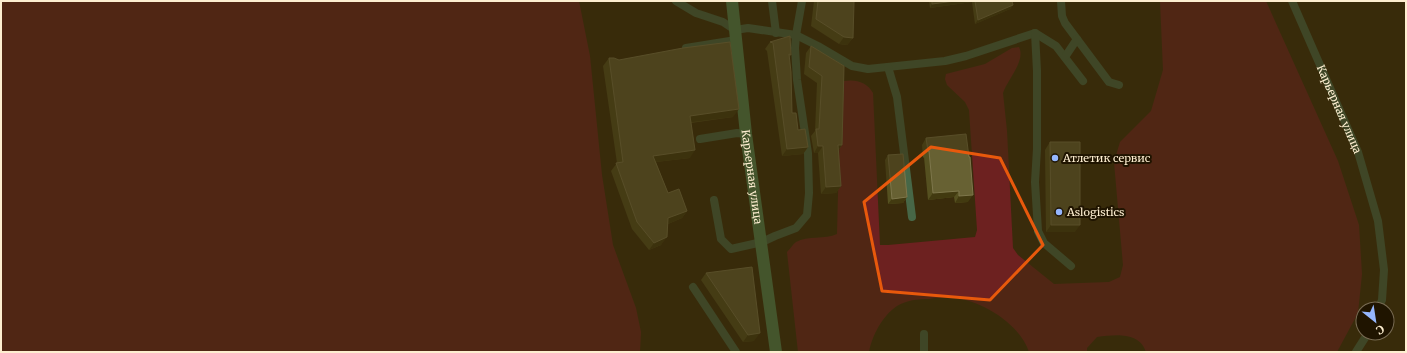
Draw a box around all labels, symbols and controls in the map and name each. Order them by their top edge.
street label: Карьерная улица [1314,63,1365,156]
street label: Карьерная улица [739,129,765,225]
place label: Атлетик сервис [1062,151,1151,165]
marker: Атлетик сервис [1050,153,1060,163]
place label: Aslogistics [1066,205,1125,219]
marker: Aslogistics [1054,207,1064,217]
north arrow [1355,301,1395,341]
text: С [1373,322,1387,338]

